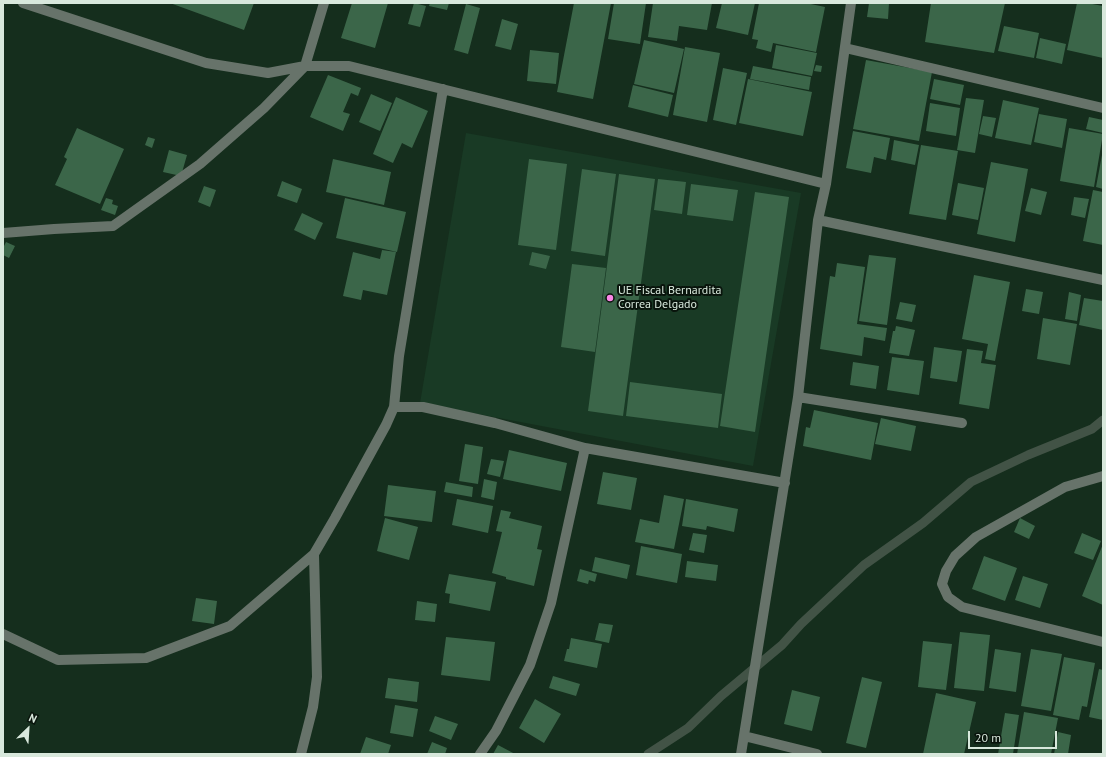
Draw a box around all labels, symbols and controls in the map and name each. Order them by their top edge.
place label: UE Fiscal Bernardita Correa Delgado [618,284,721,312]
marker: UE Fiscal Bernardita Correa Delgado [605,293,615,303]
north arrow [8,709,48,749]
text: N [27,710,39,726]
scale bar [970,723,1059,749]
text: 20 m [975,730,1001,745]

